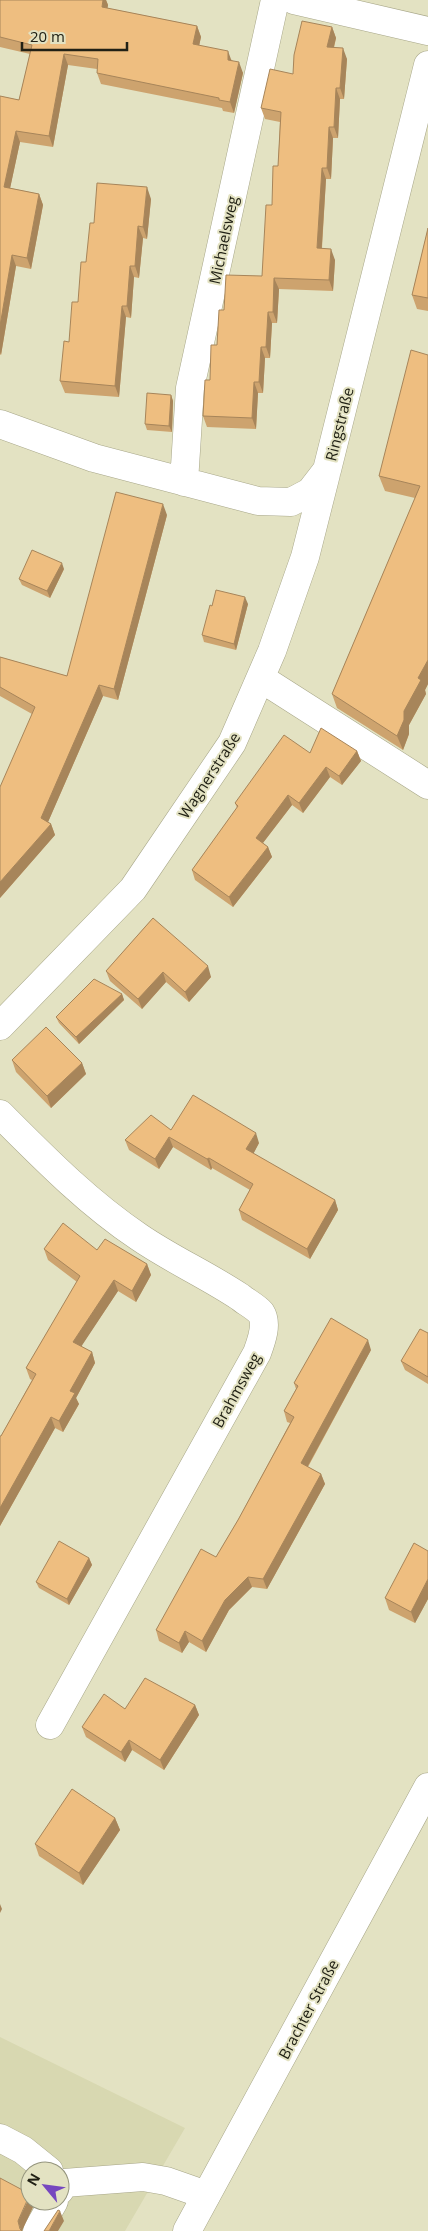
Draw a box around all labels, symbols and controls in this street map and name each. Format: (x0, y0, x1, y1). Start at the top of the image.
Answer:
scale bar (22, 20, 128, 52)
text: 20 m (30, 26, 65, 46)
street label: Michaelsweg (204, 194, 242, 286)
street label: Ringstraße (320, 385, 358, 463)
street label: Wagnerstraße (174, 728, 244, 822)
street label: Brahmsweg (207, 1349, 265, 1431)
street label: Brachter Straße (273, 1956, 343, 2062)
north arrow (20, 2161, 70, 2211)
text: N (22, 2170, 44, 2189)

